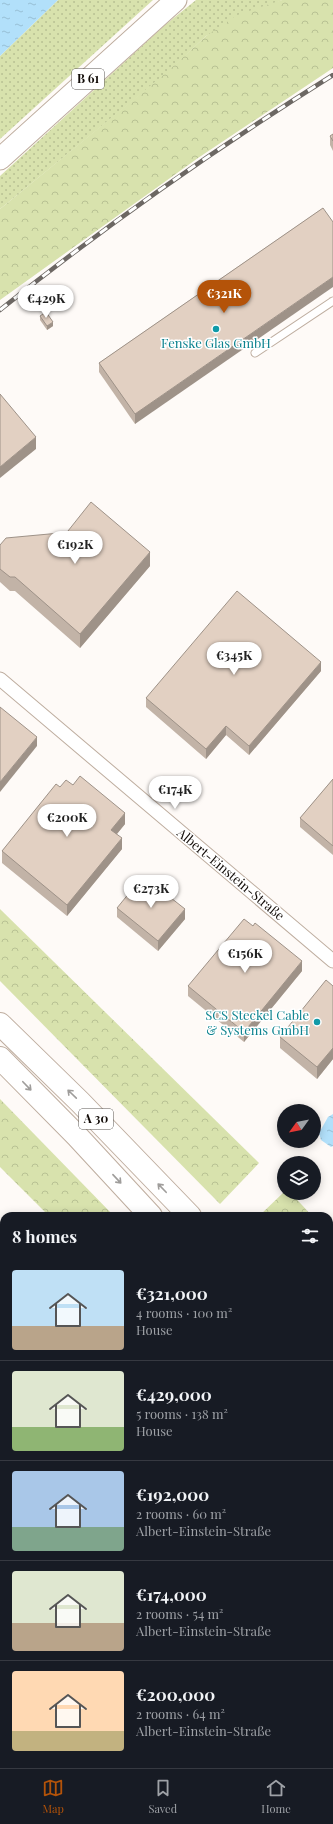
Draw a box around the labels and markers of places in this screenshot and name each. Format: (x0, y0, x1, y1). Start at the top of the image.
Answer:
pin: €321K (196, 280, 252, 314)
pin: €429K (18, 285, 74, 319)
marker: Fenske Glas GmbH (211, 324, 221, 334)
place label: Fenske Glas GmbH (161, 334, 271, 351)
pin: €192K (47, 531, 103, 565)
pin: €345K (206, 642, 262, 676)
pin: €174K (147, 776, 203, 810)
pin: €200K (39, 804, 95, 838)
pin: €273K (123, 875, 179, 909)
pin: €156K (217, 940, 273, 974)
place label: SCS Steckel Cable & Systems GmbH (205, 1006, 309, 1038)
marker: SCS Steckel Cable & Systems GmbH (312, 1017, 322, 1027)

